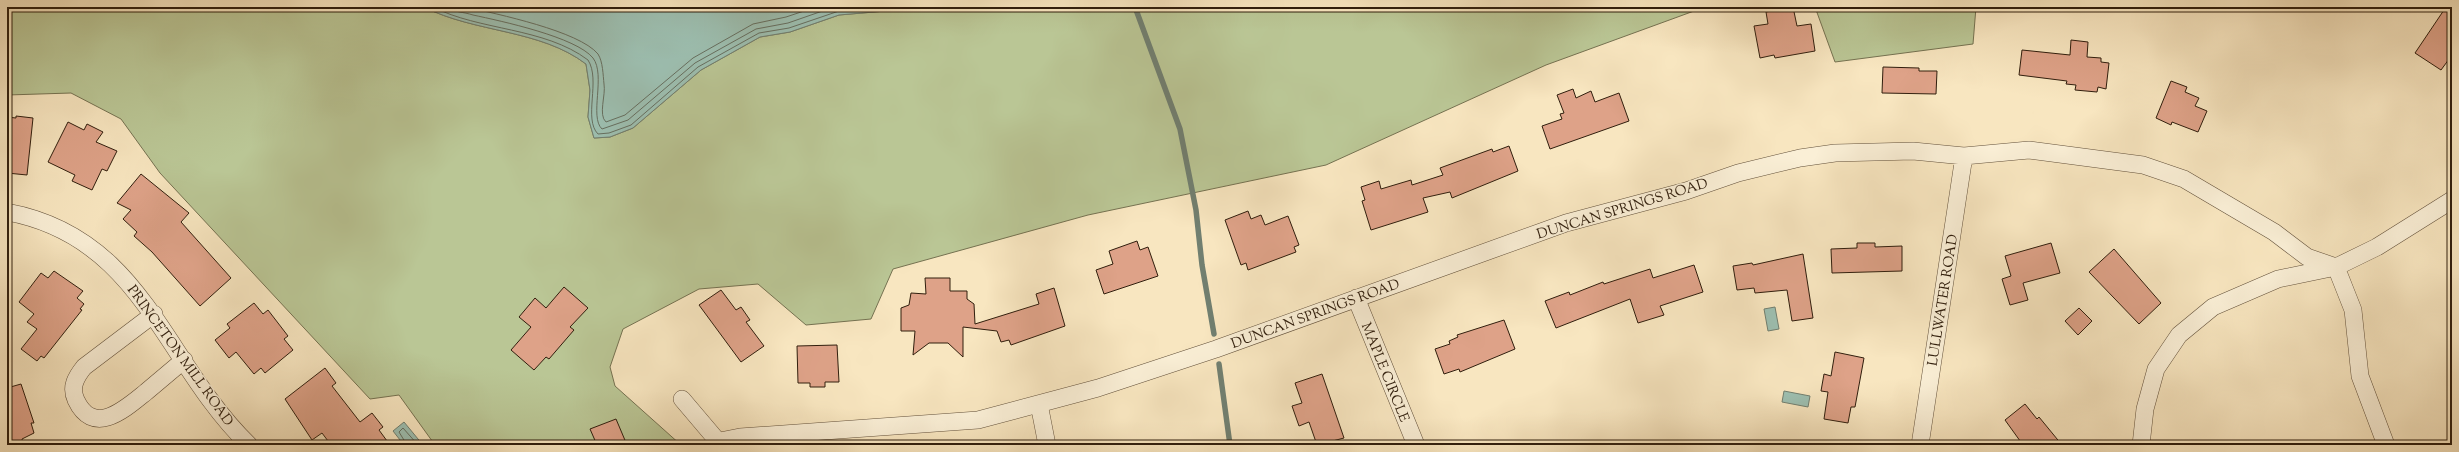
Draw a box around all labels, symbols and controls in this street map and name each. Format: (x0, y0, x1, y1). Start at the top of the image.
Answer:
street label: DUNCAN SPRINGS ROAD (1535, 174, 1711, 246)
street label: LULLWATER ROAD (1924, 233, 1964, 368)
street label: DUNCAN SPRINGS ROAD (1229, 275, 1403, 355)
street label: PRINCETON MILL ROAD (121, 282, 237, 431)
street label: MAPLE CIRCLE (1355, 320, 1413, 426)

